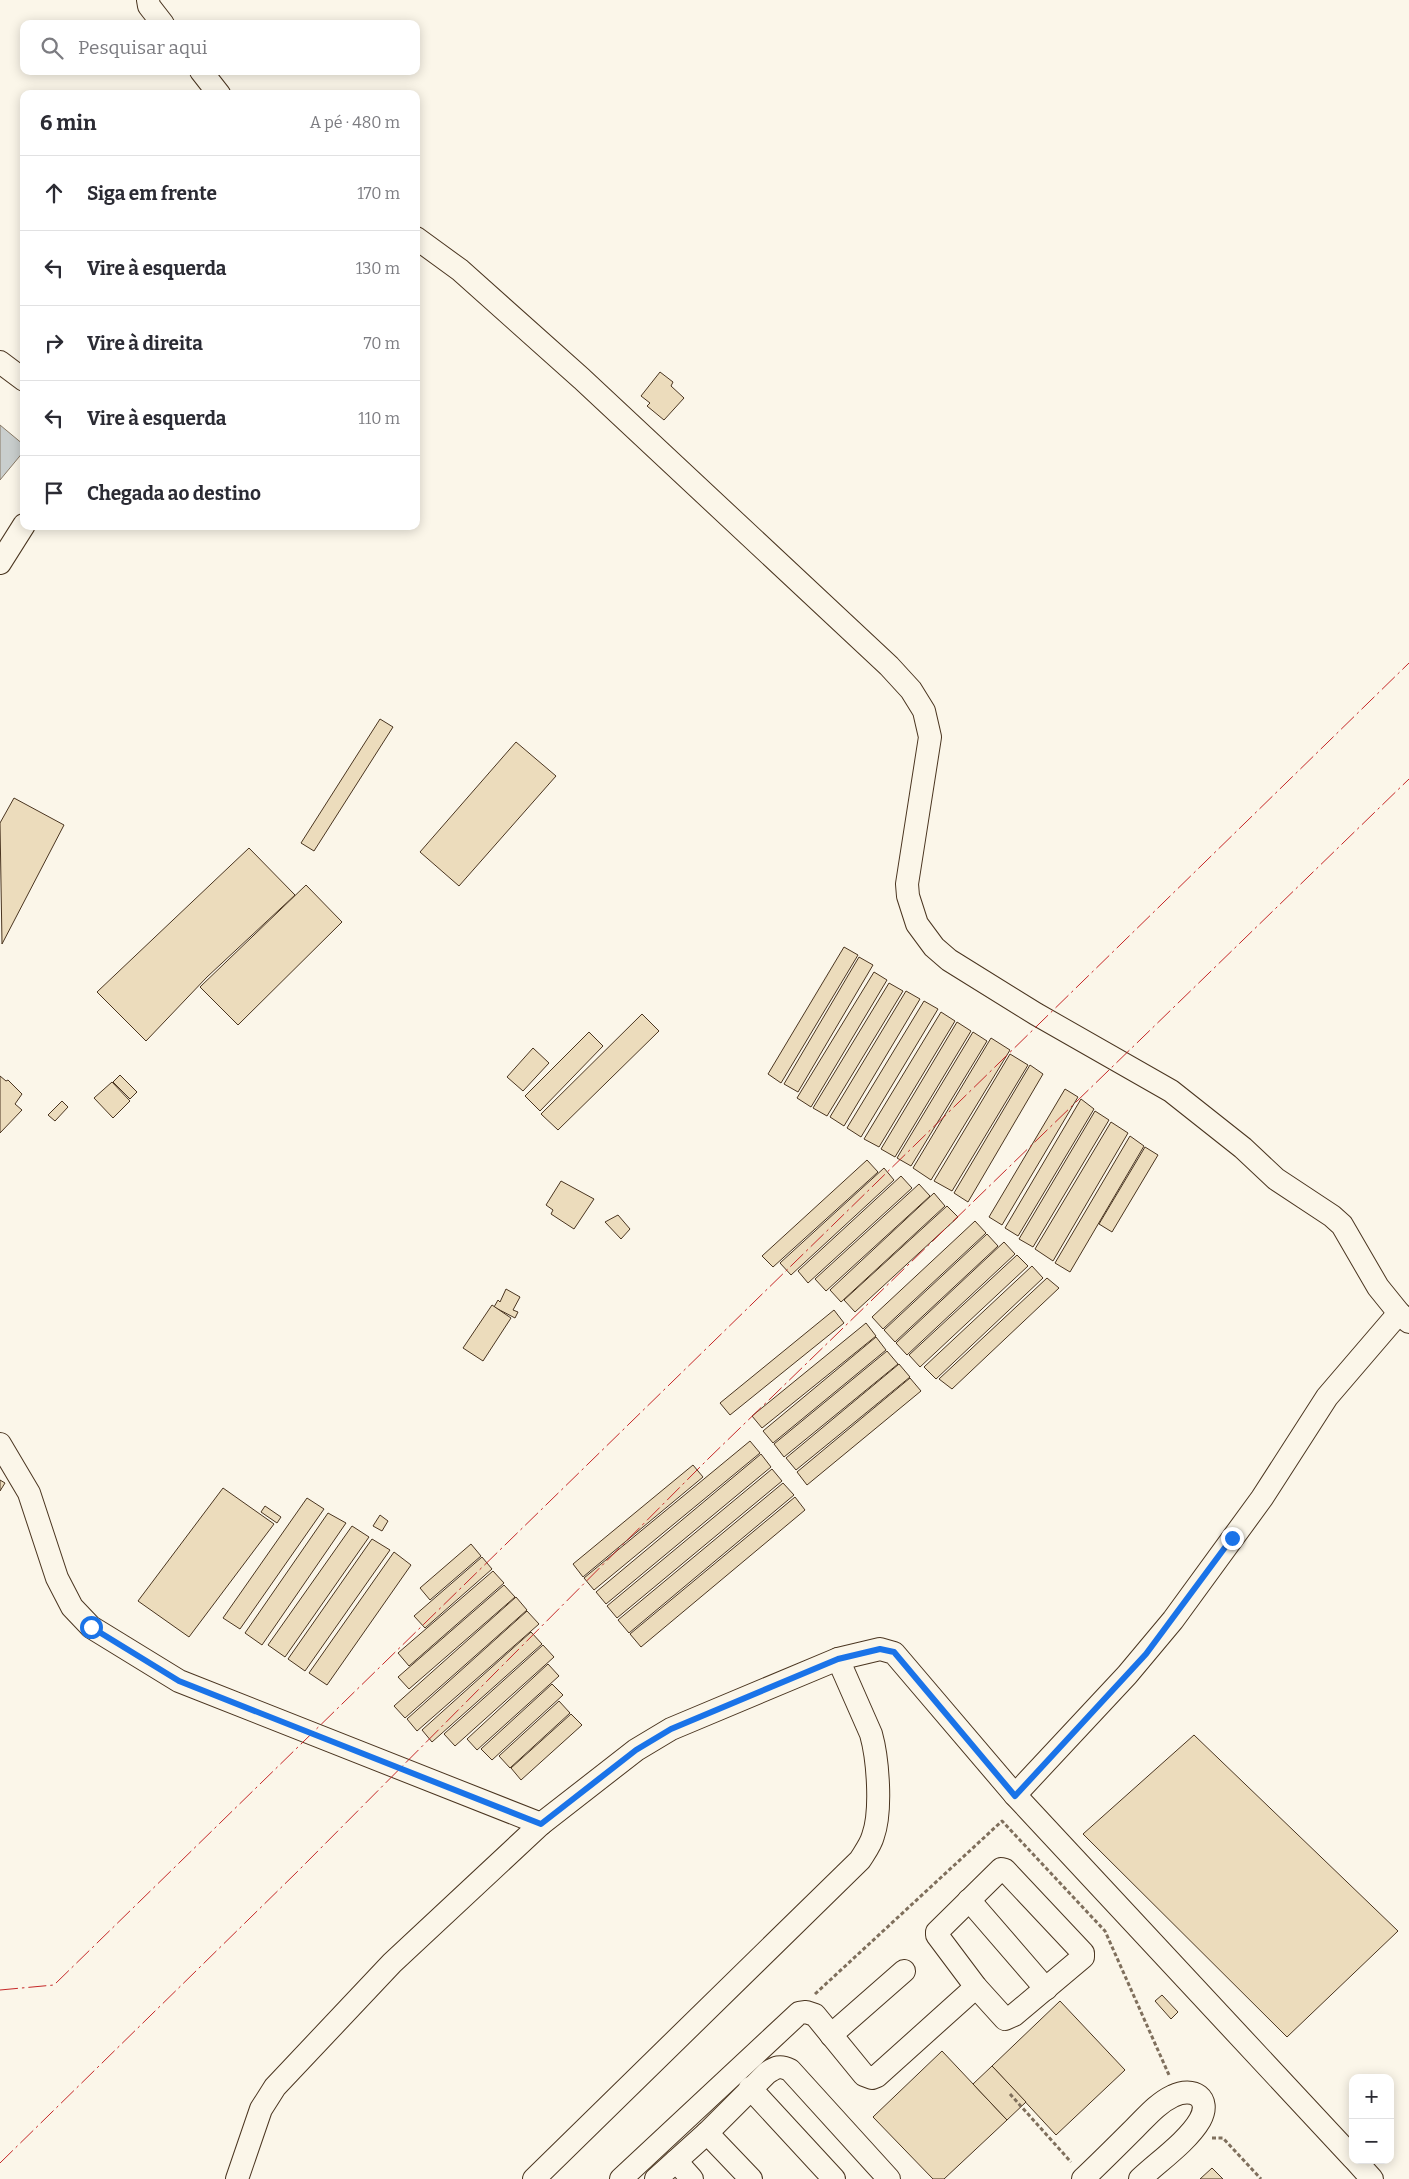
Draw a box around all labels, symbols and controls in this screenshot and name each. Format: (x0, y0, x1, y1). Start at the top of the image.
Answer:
search box (20, 20, 420, 75)
icon: search (38, 34, 66, 62)
text: Pesquisar aqui (78, 36, 207, 59)
text: 6 min (40, 110, 96, 136)
text: A pé · 480 m (310, 113, 400, 132)
icon: ahead (40, 179, 68, 207)
text: Siga em frente (87, 182, 217, 205)
text: 170 m (357, 184, 400, 203)
icon: left (40, 254, 68, 282)
text: Vire à esquerda (87, 257, 226, 280)
text: 130 m (356, 259, 400, 278)
icon: right (40, 329, 68, 357)
text: Vire à direita (87, 332, 203, 355)
text: 70 m (364, 334, 400, 353)
icon: left (40, 404, 68, 432)
text: Vire à esquerda (87, 407, 226, 430)
text: 110 m (358, 409, 400, 428)
icon: arrive (40, 479, 68, 507)
text: Chegada ao destino (87, 482, 261, 505)
route end (1221, 1527, 1244, 1550)
route start (80, 1616, 103, 1639)
map controls (1349, 2074, 1394, 2164)
button: + (1349, 2074, 1394, 2119)
button: − (1349, 2119, 1394, 2164)

